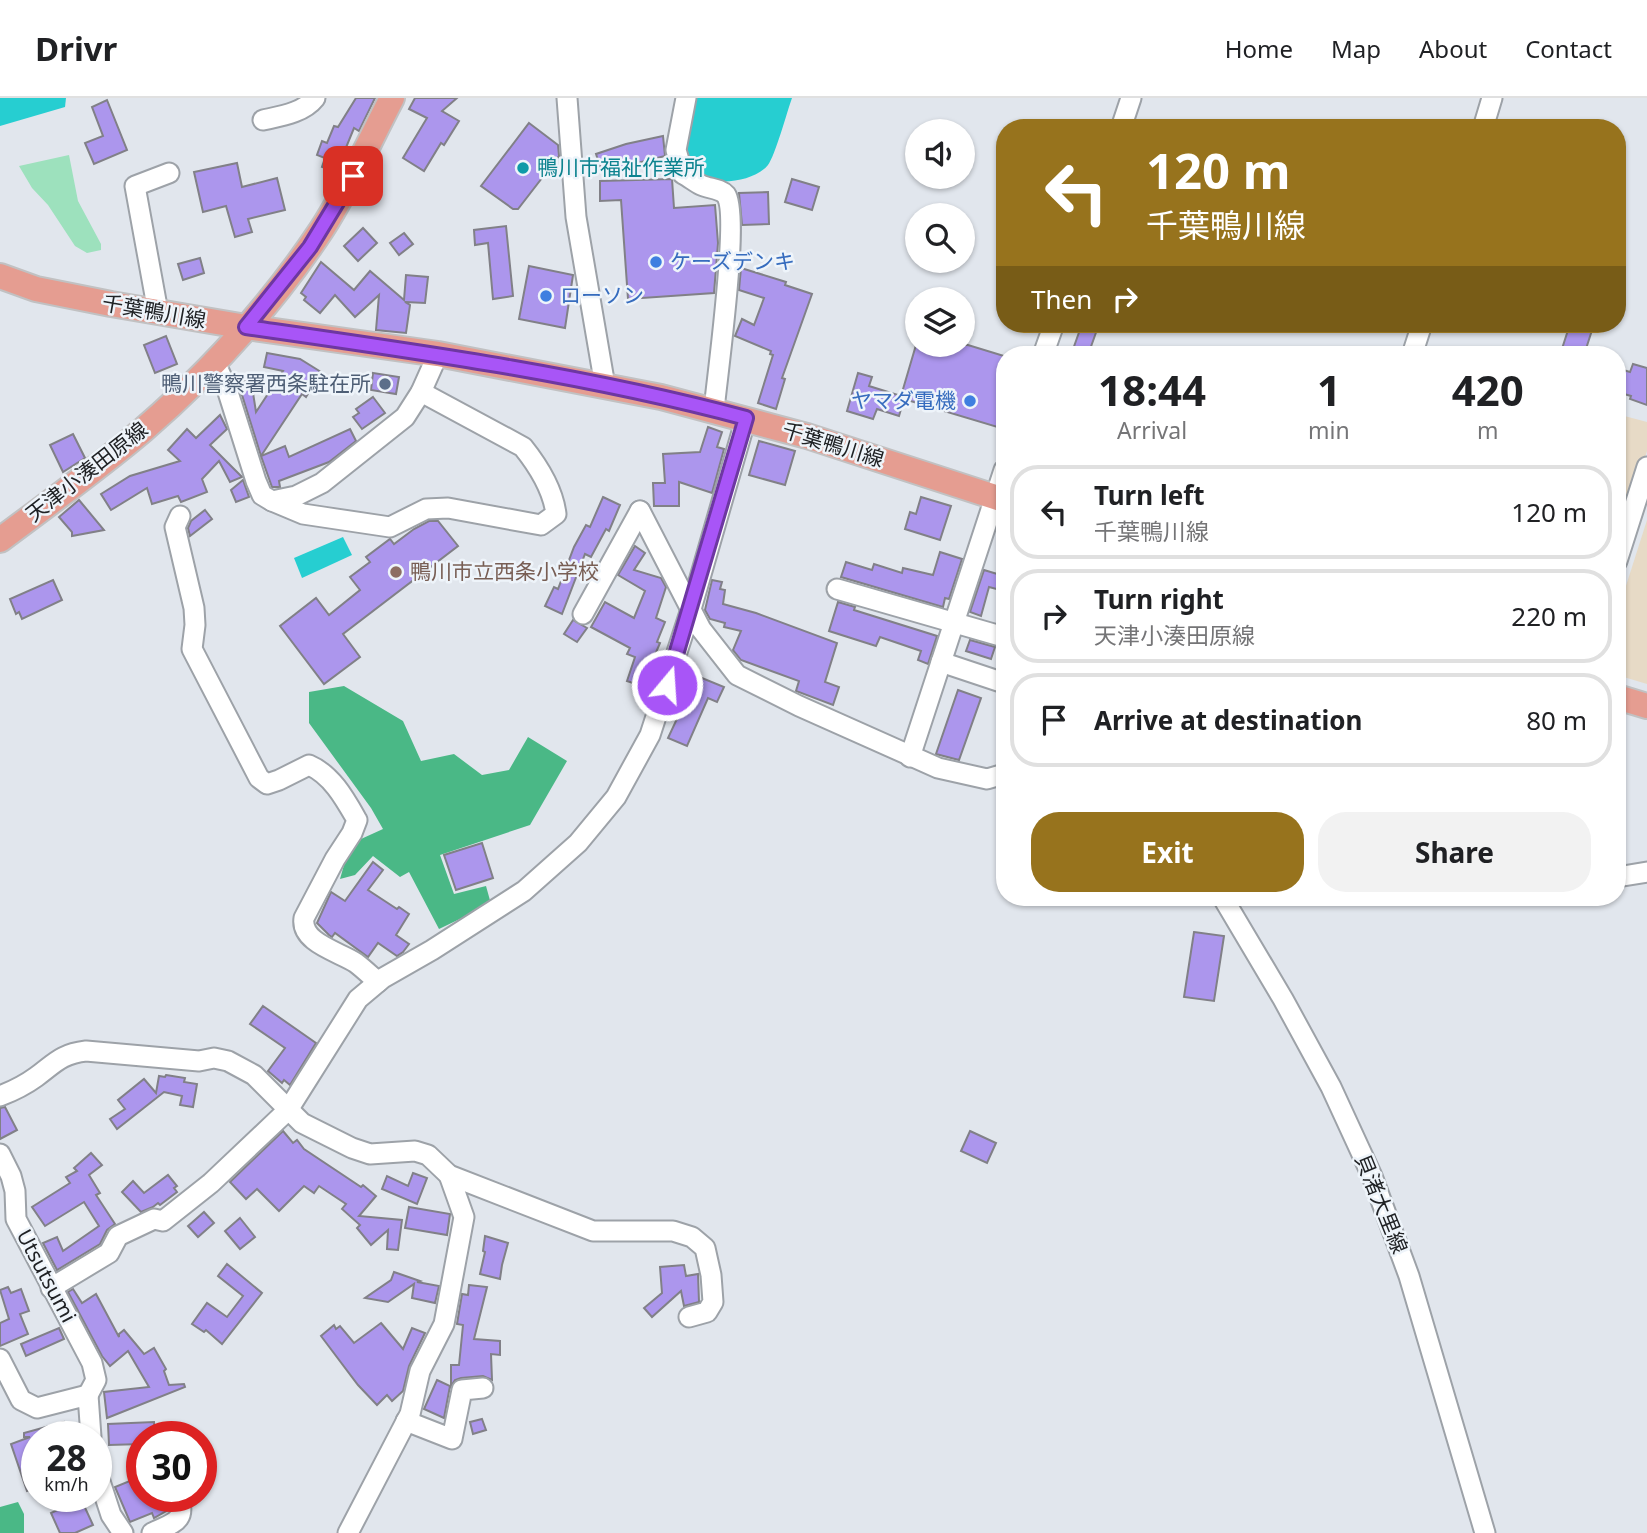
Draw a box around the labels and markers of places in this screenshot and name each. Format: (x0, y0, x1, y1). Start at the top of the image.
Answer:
pin (323, 146, 383, 206)
place label: 鴨川市福祉作業所 (537, 153, 705, 181)
marker: 鴨川市福祉作業所 (515, 160, 531, 176)
place label: ケーズデンキ (670, 247, 795, 275)
marker: ケーズデンキ (648, 254, 664, 270)
place label: ローソン (560, 281, 644, 309)
marker: ローソン (538, 288, 554, 304)
place label: 鴨川警察署西条駐在所 (161, 369, 371, 397)
marker: 鴨川警察署西条駐在所 (377, 376, 393, 392)
place label: ヤマダ電機 (851, 386, 956, 414)
marker: ヤマダ電機 (962, 393, 978, 409)
place label: 鴨川市立西条小学校 (410, 557, 599, 585)
marker: 鴨川市立西条小学校 (388, 564, 404, 580)

